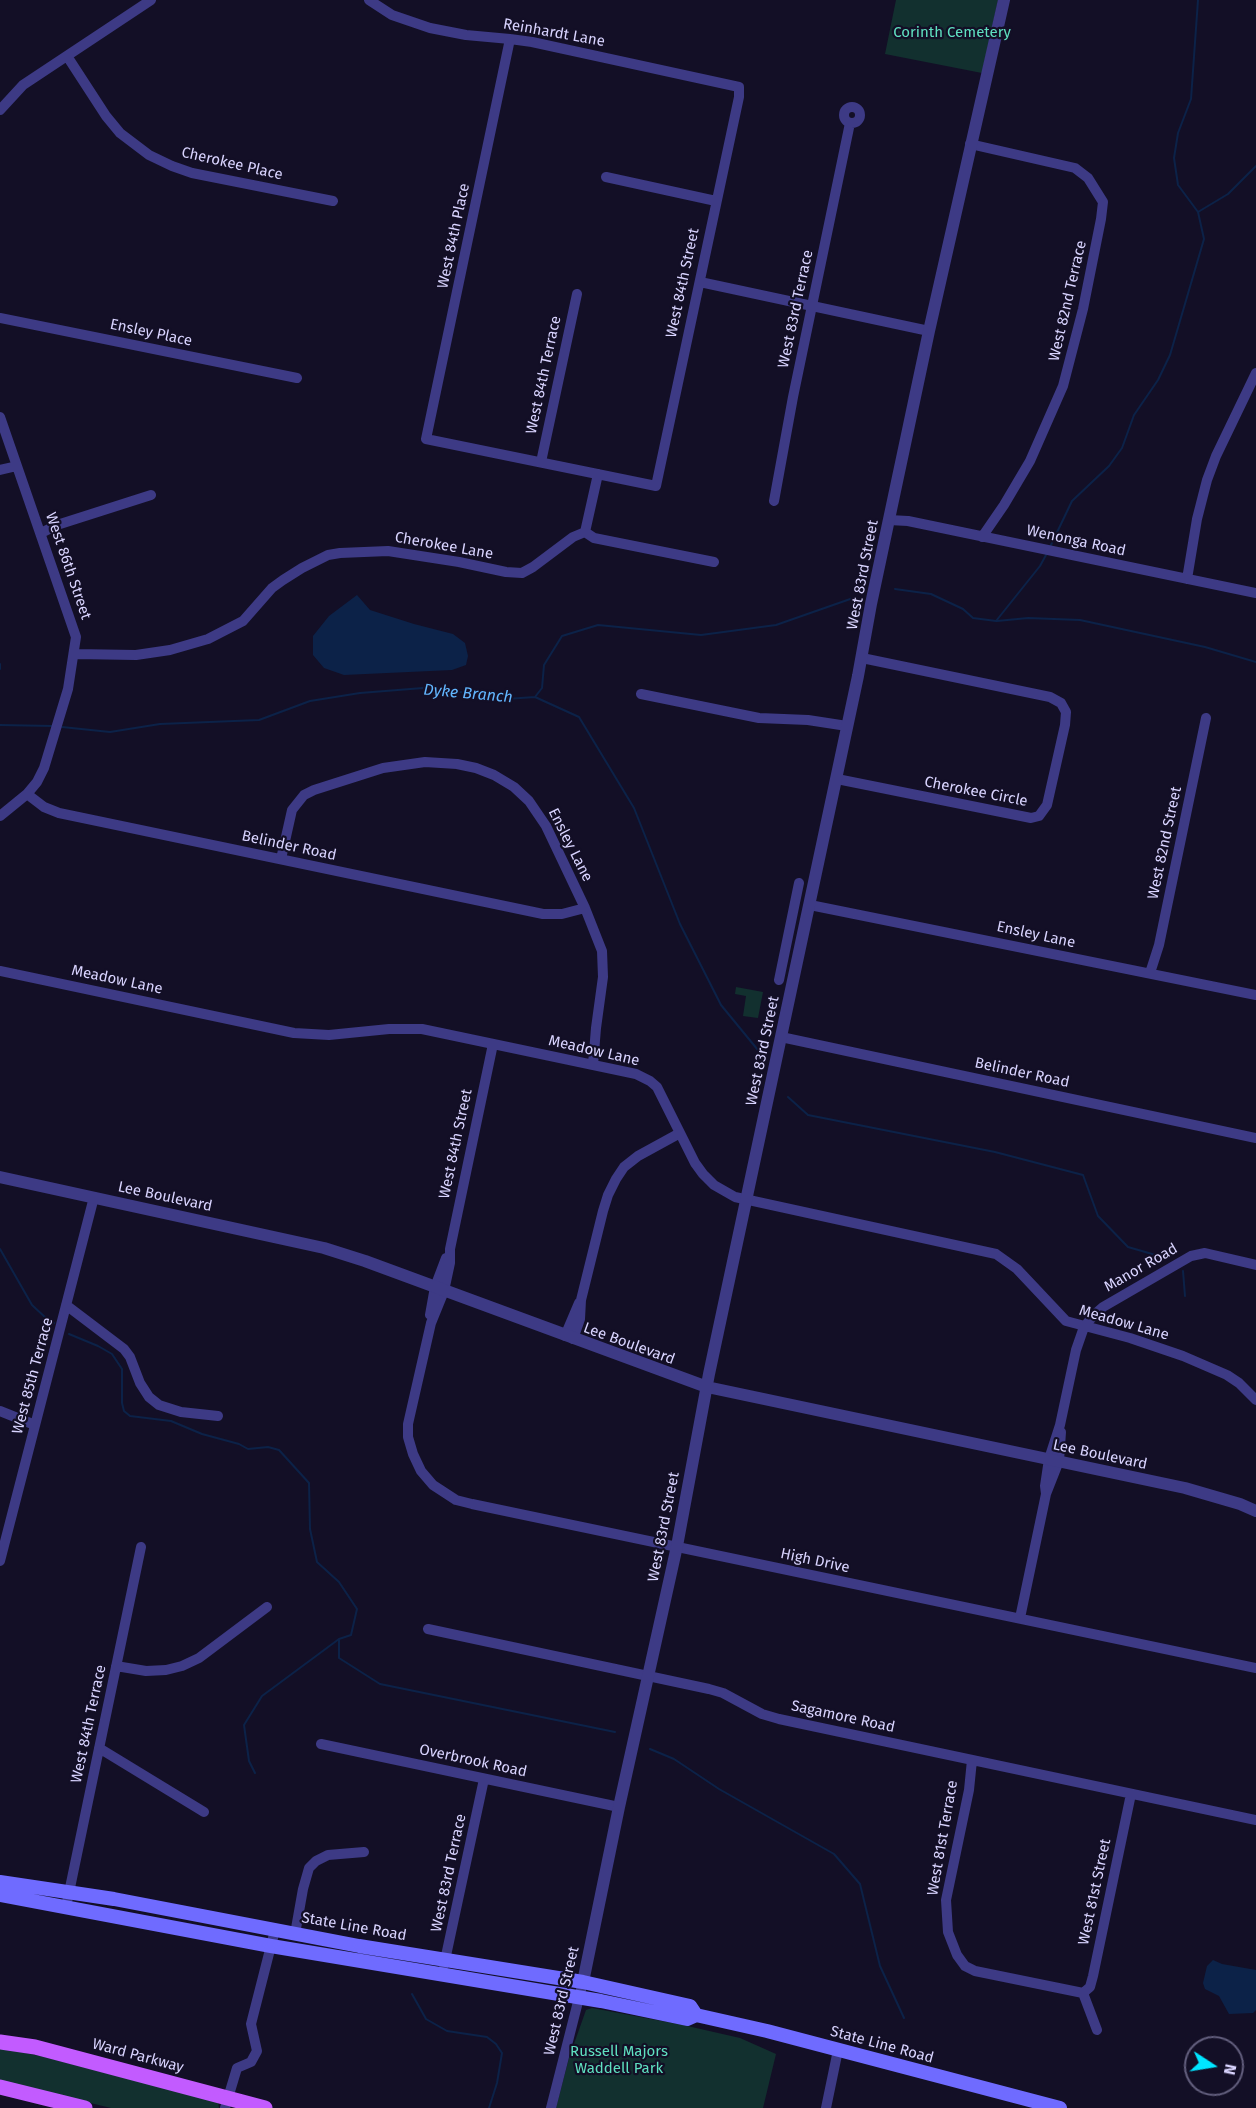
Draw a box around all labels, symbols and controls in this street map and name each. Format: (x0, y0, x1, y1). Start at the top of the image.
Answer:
street label: Reinhardt Lane (502, 15, 606, 51)
park label: Corinth Cemetery (893, 24, 1011, 42)
street label: Cherokee Place (180, 144, 284, 184)
street label: West 84th Place (434, 182, 474, 290)
street label: West 84th Street (663, 226, 703, 340)
street label: West 82nd Terrace (1045, 239, 1091, 363)
street label: West 83rd Terrace (775, 248, 817, 370)
street label: West 84th Terrace (523, 314, 565, 436)
street label: Ensley Place (108, 316, 194, 350)
street label: West 86th Street (41, 510, 95, 622)
street label: West 83rd Street (844, 519, 882, 631)
street label: Wenonga Road (1025, 522, 1127, 560)
street label: Cherokee Lane (393, 528, 495, 564)
water label: Dyke Branch (423, 681, 513, 707)
street label: Cherokee Circle (923, 773, 1029, 811)
street label: West 82nd Street (1144, 785, 1186, 901)
street label: Ensley Lane (544, 805, 596, 885)
street label: Belinder Road (240, 827, 338, 865)
street label: Ensley Lane (995, 918, 1077, 952)
street label: Meadow Lane (70, 962, 164, 998)
street label: West 83rd Street (743, 995, 783, 1107)
street label: Meadow Lane (547, 1032, 641, 1070)
street label: Belinder Road (973, 1054, 1071, 1092)
street label: West 84th Street (436, 1087, 476, 1201)
street label: Lee Boulevard (116, 1178, 214, 1216)
street label: Manor Road (1101, 1240, 1181, 1296)
street label: Meadow Lane (1077, 1302, 1171, 1344)
street label: West 85th Terrace (9, 1316, 57, 1436)
street label: Lee Boulevard (581, 1319, 677, 1369)
street label: Lee Boulevard (1051, 1436, 1149, 1474)
street label: West 83rd Street (645, 1471, 683, 1583)
street label: High Drive (779, 1545, 851, 1577)
street label: West 84th Terrace (68, 1663, 110, 1785)
street label: Sagamore Road (790, 1697, 896, 1737)
street label: Overbrook Road (417, 1741, 529, 1781)
street label: West 81st Terrace (924, 1779, 962, 1897)
street label: West 83rd Terrace (428, 1812, 470, 1934)
street label: West 81st Street (1075, 1837, 1115, 1947)
street label: State Line Road (300, 1909, 408, 1945)
street label: West 83rd Street (541, 1945, 583, 2057)
street label: State Line Road (828, 2023, 936, 2067)
street label: Ward Parkway (90, 2035, 186, 2077)
north arrow (1184, 2036, 1244, 2096)
park label: Russell Majors Waddell Park (570, 2043, 668, 2078)
text: N (1220, 2062, 1241, 2077)

